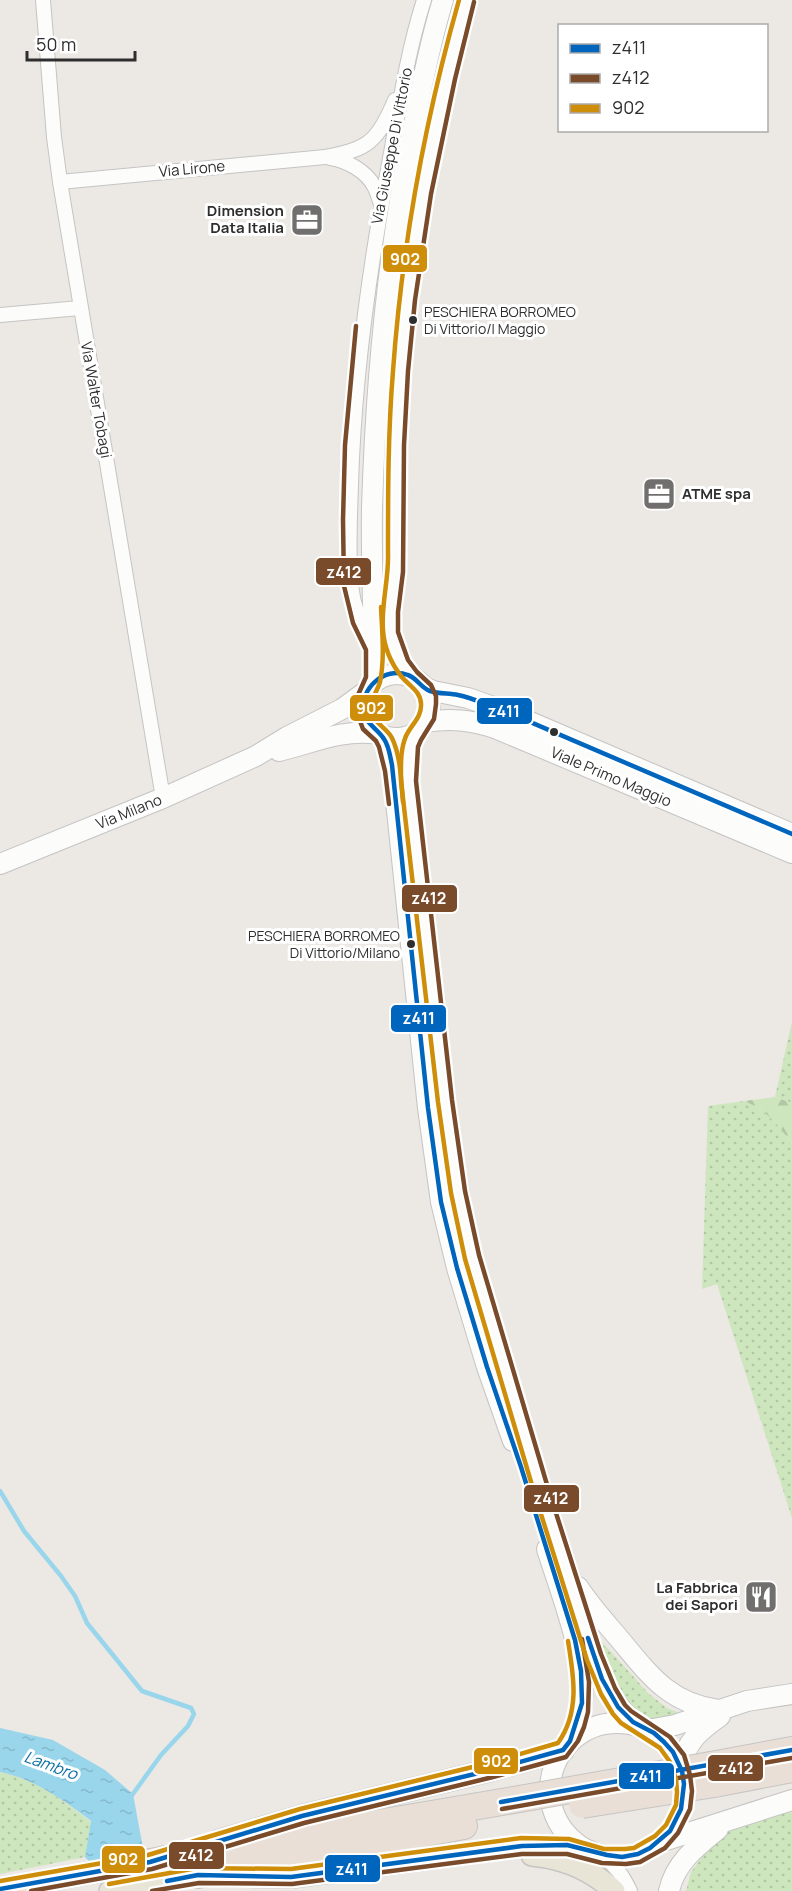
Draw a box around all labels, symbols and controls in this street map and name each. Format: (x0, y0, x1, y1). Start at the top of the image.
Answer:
scale bar (27, 24, 135, 62)
legend (558, 24, 768, 132)
text: 50 m (36, 32, 76, 56)
text: z411 (612, 35, 646, 59)
text: z412 (612, 65, 649, 89)
street label: Via Giuseppe Di Vittorio (366, 66, 417, 226)
text: 902 (612, 95, 644, 119)
street label: Via Lirone (158, 155, 226, 182)
place label: Dimension Data Italia (207, 200, 284, 238)
office icon: Dimension Data Italia (289, 202, 325, 238)
line badge: 902 (382, 244, 428, 273)
text: 902 (390, 248, 420, 270)
place label: PESCHIERA BORROMEO Di Vittorio/I Maggio (424, 302, 576, 338)
marker: PESCHIERA BORROMEO Di Vittorio/I Maggio (407, 314, 419, 326)
street label: Via Walter Tobagi (76, 340, 117, 460)
office icon: ATME spa (641, 476, 677, 512)
place label: ATME spa (682, 483, 751, 504)
line badge: z412 (315, 557, 372, 586)
text: z412 (327, 561, 361, 583)
line badge: 902 (349, 694, 394, 722)
text: 902 (356, 697, 386, 719)
line badge: z411 (476, 697, 533, 725)
text: z411 (488, 700, 520, 722)
unlabelled marker (548, 726, 560, 738)
street label: Viale Primo Maggio (548, 742, 675, 812)
street label: Via Milano (93, 789, 165, 834)
line badge: z412 (401, 884, 458, 913)
text: z412 (412, 887, 446, 909)
place label: PESCHIERA BORROMEO Di Vittorio/Milano (248, 926, 400, 962)
marker: PESCHIERA BORROMEO Di Vittorio/Milano (405, 938, 417, 950)
line badge: z411 (390, 1004, 447, 1033)
text: z411 (403, 1007, 435, 1029)
line badge: z412 (523, 1484, 580, 1513)
text: z412 (534, 1487, 568, 1509)
place label: La Fabbrica dei Sapori (656, 1577, 738, 1615)
restaurant icon: La Fabbrica dei Sapori (743, 1579, 779, 1615)
water label: Lambro (21, 1745, 82, 1785)
line badge: 902 (473, 1747, 519, 1775)
text: 902 (481, 1750, 511, 1772)
line badge: z412 (707, 1754, 764, 1782)
text: z412 (719, 1757, 753, 1779)
line badge: z411 (618, 1762, 675, 1790)
text: z411 (630, 1765, 662, 1787)
line badge: z412 (168, 1841, 225, 1870)
text: z412 (179, 1844, 213, 1866)
line badge: 902 (101, 1845, 146, 1874)
text: 902 (108, 1848, 138, 1870)
line badge: z411 (324, 1854, 381, 1883)
text: z411 (336, 1858, 368, 1880)

